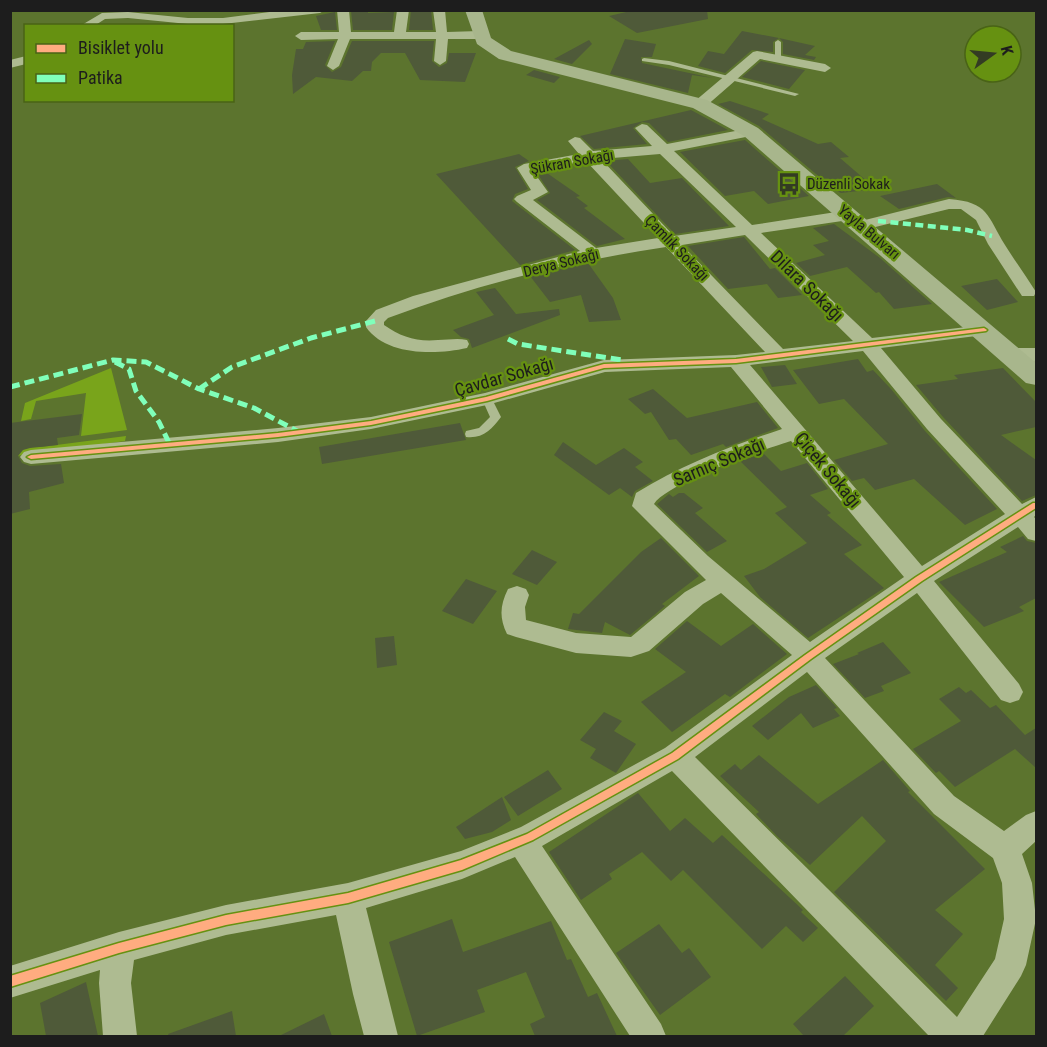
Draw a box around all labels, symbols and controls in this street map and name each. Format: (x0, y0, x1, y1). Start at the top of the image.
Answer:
legend (24, 24, 234, 102)
north arrow (963, 24, 1023, 84)
text: Bisiklet yolu (78, 37, 164, 58)
text: K (997, 44, 1017, 57)
text: Patika (78, 67, 123, 88)
street label: Şükran Sokağı (529, 146, 615, 178)
bus stop icon: Düzenli Sokak (776, 171, 802, 197)
place label: Düzenli Sokak (807, 175, 890, 193)
street label: Yayla Bulvarı (834, 201, 904, 263)
street label: Çamlık Sokağı (641, 211, 713, 285)
street label: Derya Sokağı (521, 245, 601, 281)
street label: Dilara Sokağı (767, 246, 848, 326)
street label: Çavdar Sokağı (452, 352, 556, 401)
street label: Çiçek Sokağı (791, 428, 866, 511)
street label: Sarnıç Sokağı (670, 433, 768, 490)

